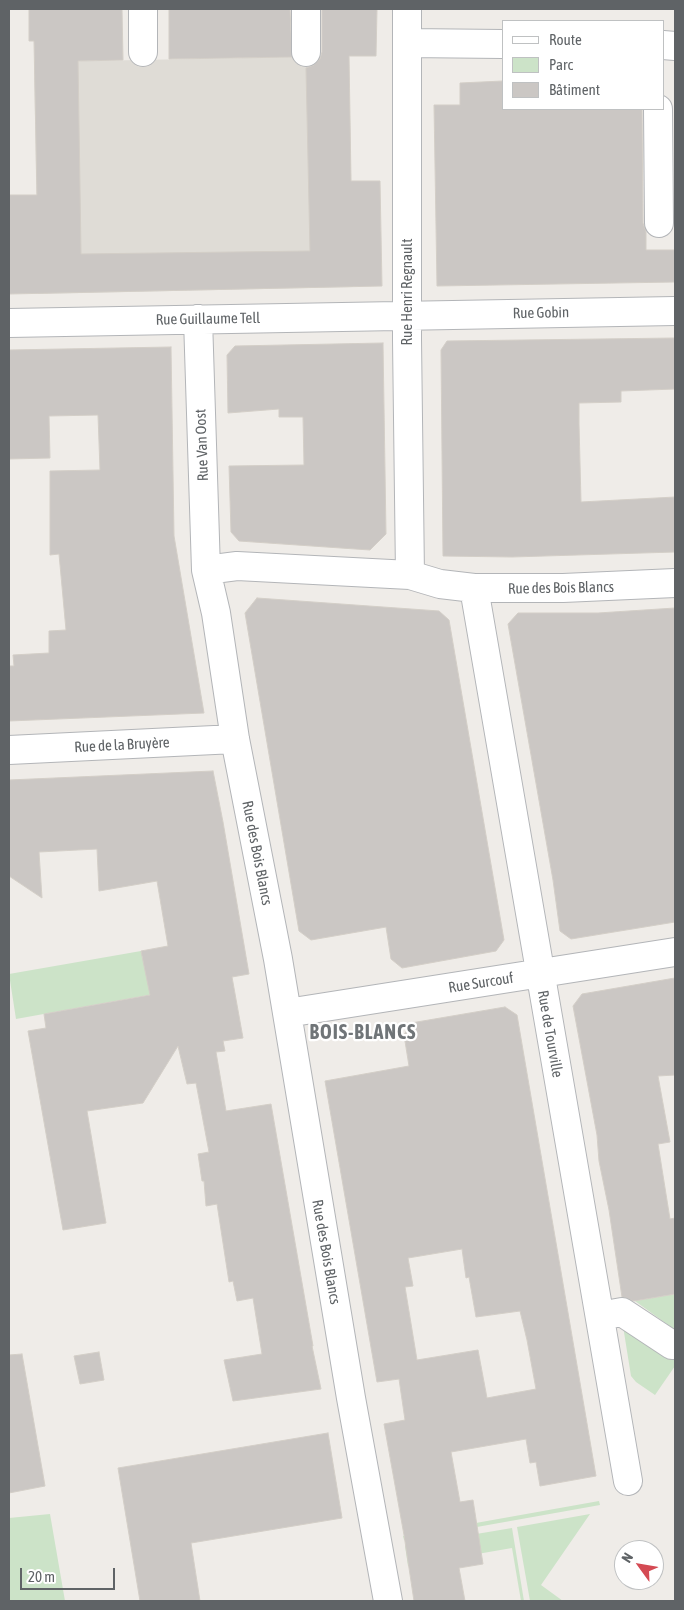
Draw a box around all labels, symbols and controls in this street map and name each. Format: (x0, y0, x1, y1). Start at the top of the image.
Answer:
legend (502, 20, 664, 110)
text: Route (549, 31, 582, 48)
text: Parc (549, 56, 573, 73)
text: Bâtiment (549, 81, 600, 98)
street label: Rue Henri Regnault (398, 239, 416, 345)
street label: Rue Gobin (513, 304, 569, 322)
street label: Rue Guillaume Tell (156, 309, 260, 329)
street label: Rue Van Oost (192, 409, 212, 481)
street label: Rue des Bois Blancs (508, 578, 614, 598)
street label: Rue de la Bruyère (74, 734, 170, 756)
street label: Rue des Bois Blancs (238, 799, 276, 907)
street label: Rue Surcouf (447, 969, 515, 997)
street label: Rue de Tourville (533, 989, 567, 1079)
district label: BOIS-BLANCS (308, 1021, 418, 1045)
street label: Rue des Bois Blancs (308, 1198, 344, 1306)
north arrow (614, 1540, 664, 1590)
text: N (618, 1550, 636, 1565)
scale bar (22, 1558, 118, 1590)
text: 20 m (28, 1568, 55, 1585)

